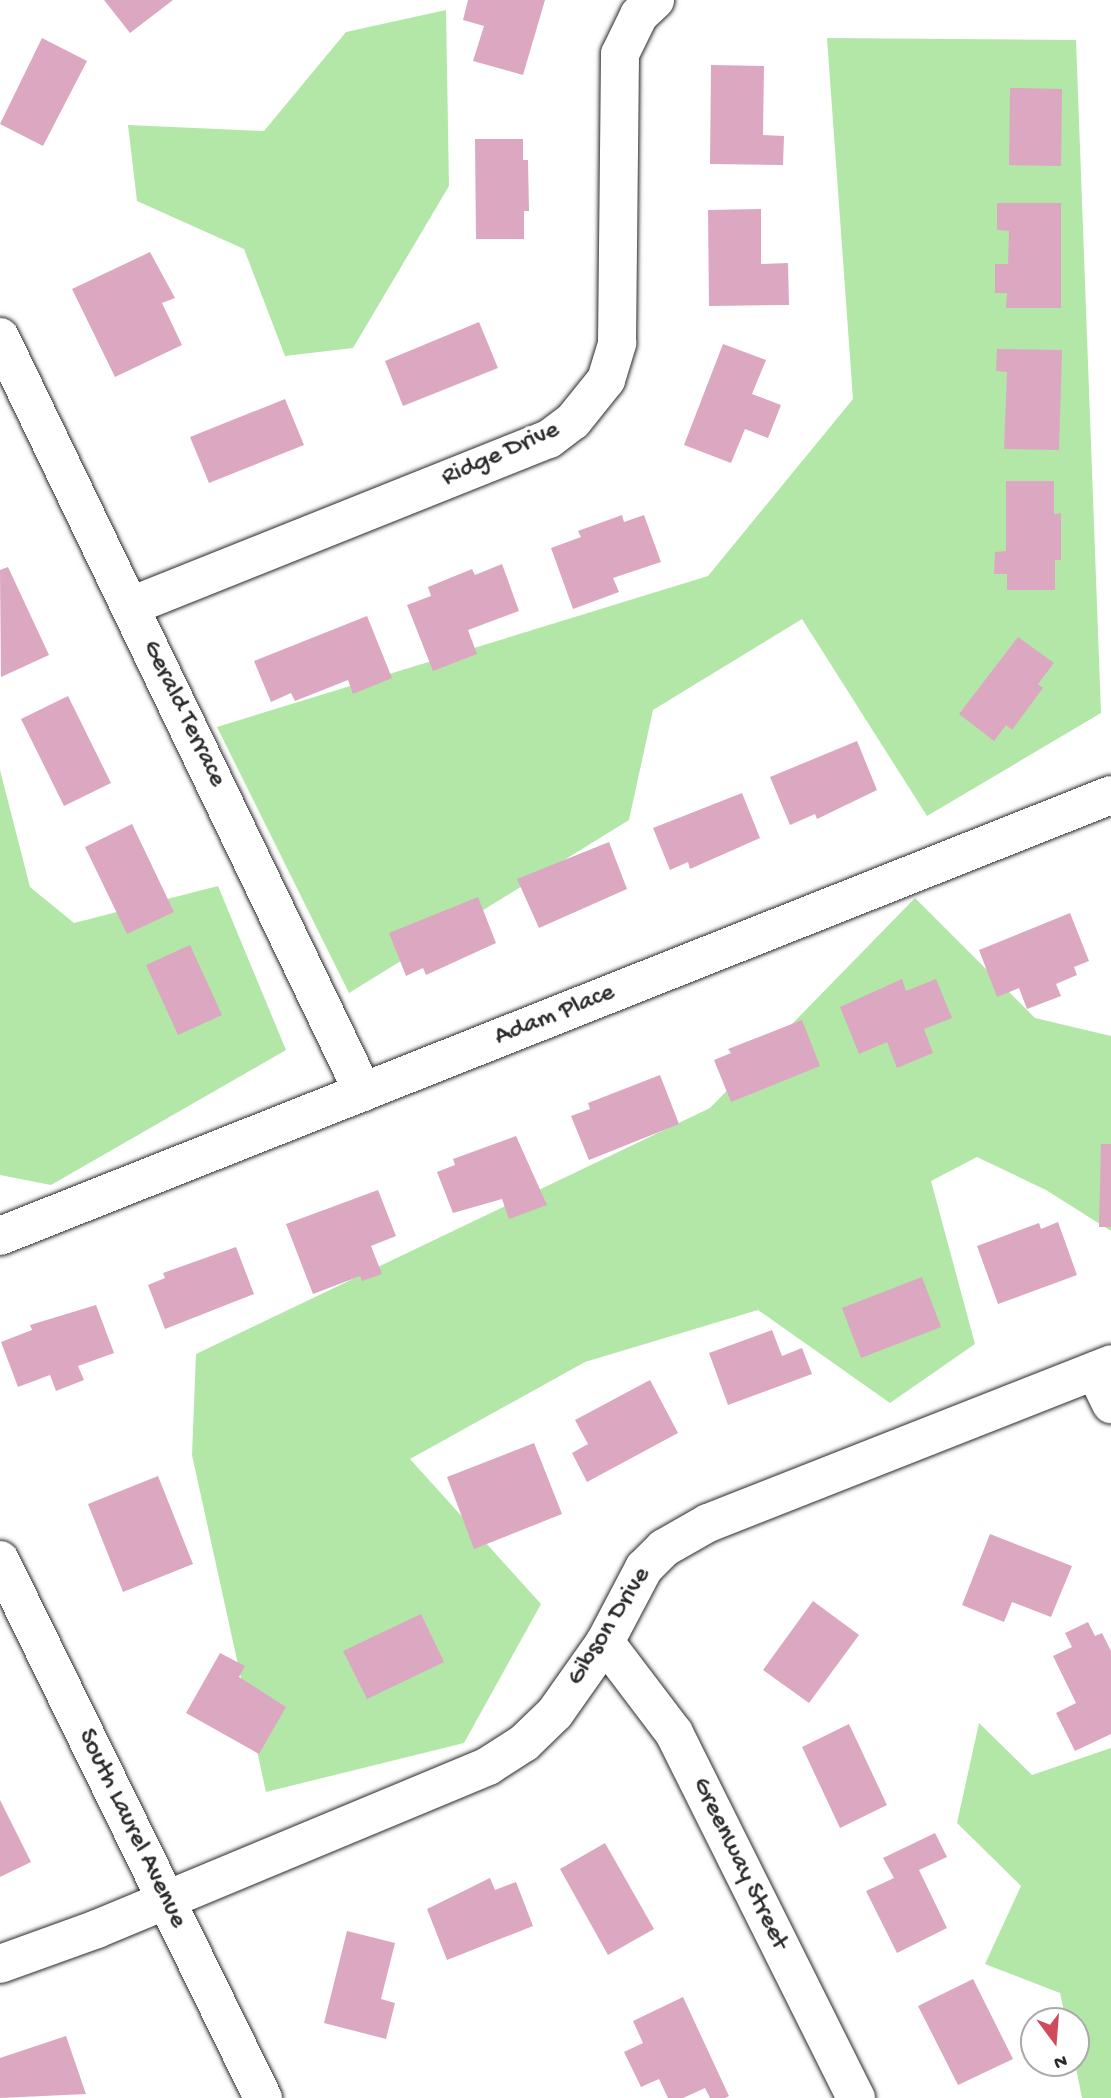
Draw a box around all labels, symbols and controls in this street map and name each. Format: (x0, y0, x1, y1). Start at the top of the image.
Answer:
street label: Ridge Drive (437, 415, 565, 495)
street label: Gerald Terrace (134, 636, 232, 792)
street label: Adam Place (491, 978, 619, 1054)
street label: Gibson Drive (561, 1562, 659, 1692)
street label: South Laurel Avenue (69, 1724, 193, 1934)
street label: Greenway Street (684, 1773, 794, 1955)
north arrow (1020, 2007, 1090, 2077)
text: N (1051, 2048, 1070, 2074)

